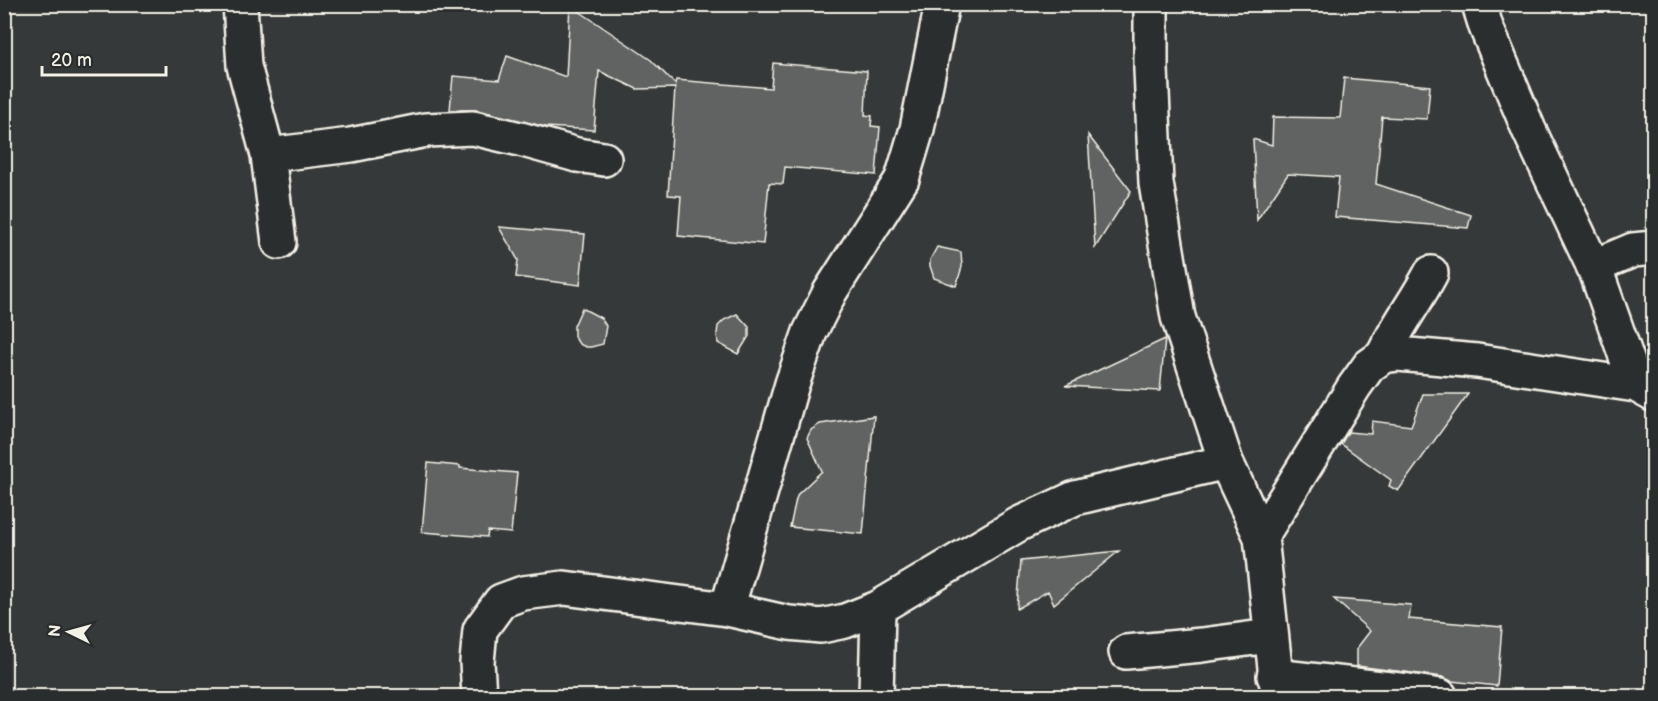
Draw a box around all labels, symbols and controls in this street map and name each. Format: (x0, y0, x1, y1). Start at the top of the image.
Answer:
scale bar (42, 39, 166, 77)
text: 20 m (51, 50, 92, 71)
north arrow (39, 602, 99, 662)
text: N (46, 624, 66, 638)

